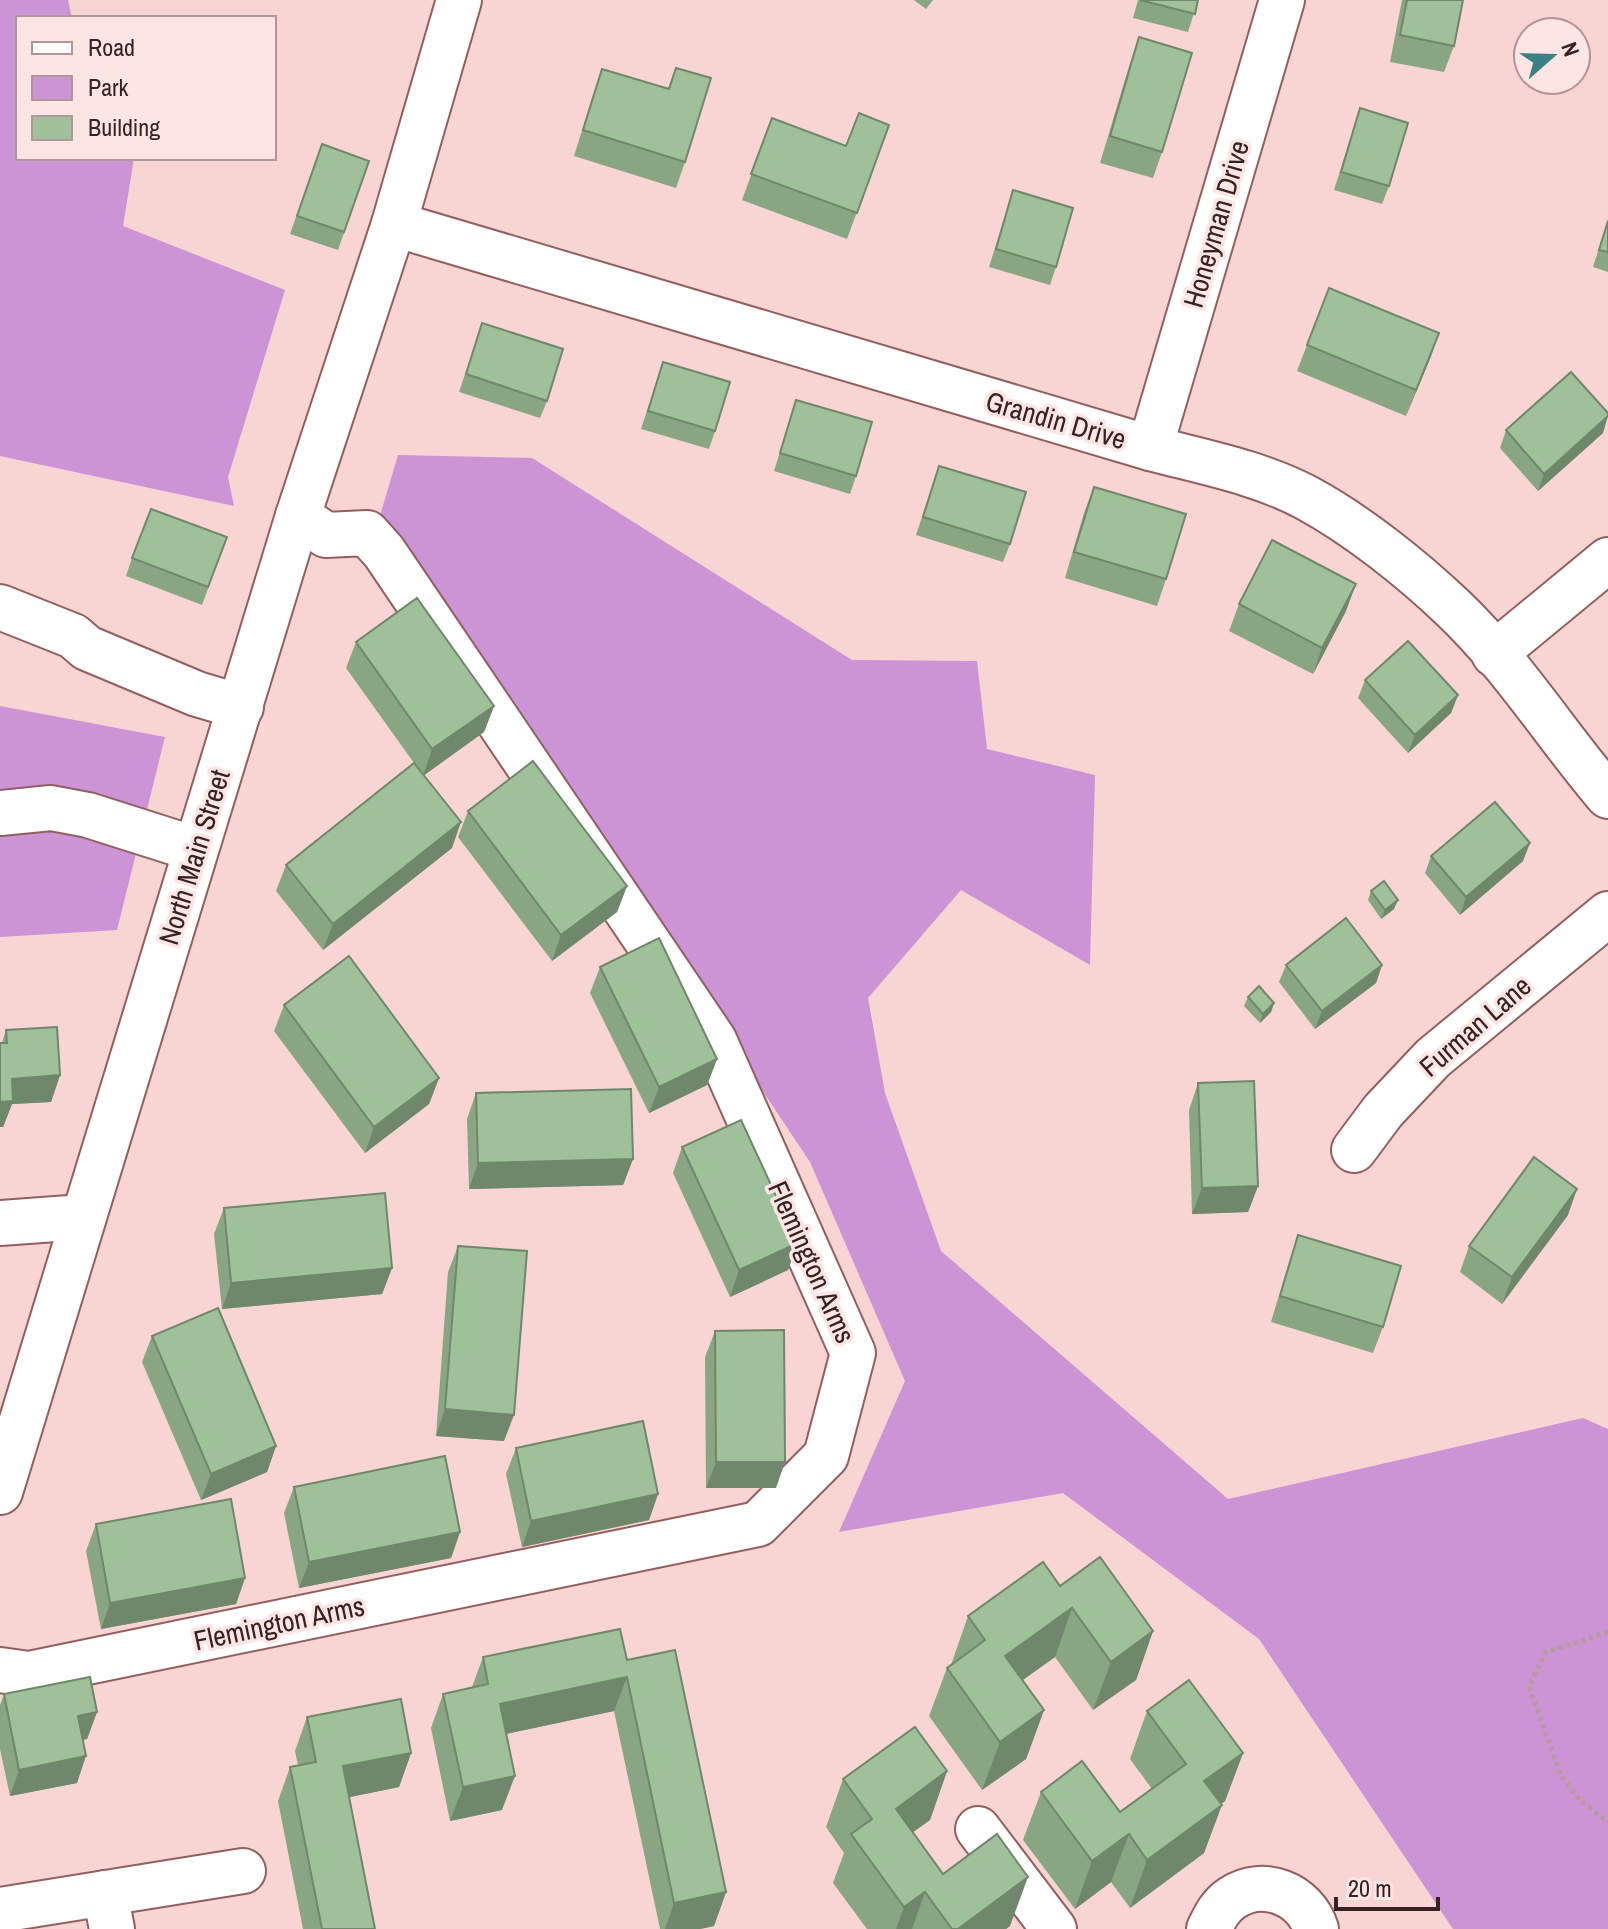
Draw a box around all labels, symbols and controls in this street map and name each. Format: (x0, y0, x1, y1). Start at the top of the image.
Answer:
legend (16, 16, 276, 160)
north arrow (1512, 16, 1592, 96)
text: Road (88, 31, 135, 63)
text: N (1554, 38, 1587, 60)
text: Park (88, 71, 129, 103)
text: Building (88, 111, 160, 143)
street label: Honeyman Drive (1174, 136, 1258, 312)
street label: Grandin Drive (981, 382, 1131, 458)
street label: North Main Street (149, 765, 239, 949)
street label: Furman Lane (1411, 967, 1539, 1085)
street label: Flemington Arms (759, 1175, 865, 1349)
street label: Flemington Arms (190, 1586, 368, 1660)
scale bar (1336, 1861, 1438, 1911)
text: 20 m (1348, 1872, 1392, 1904)

